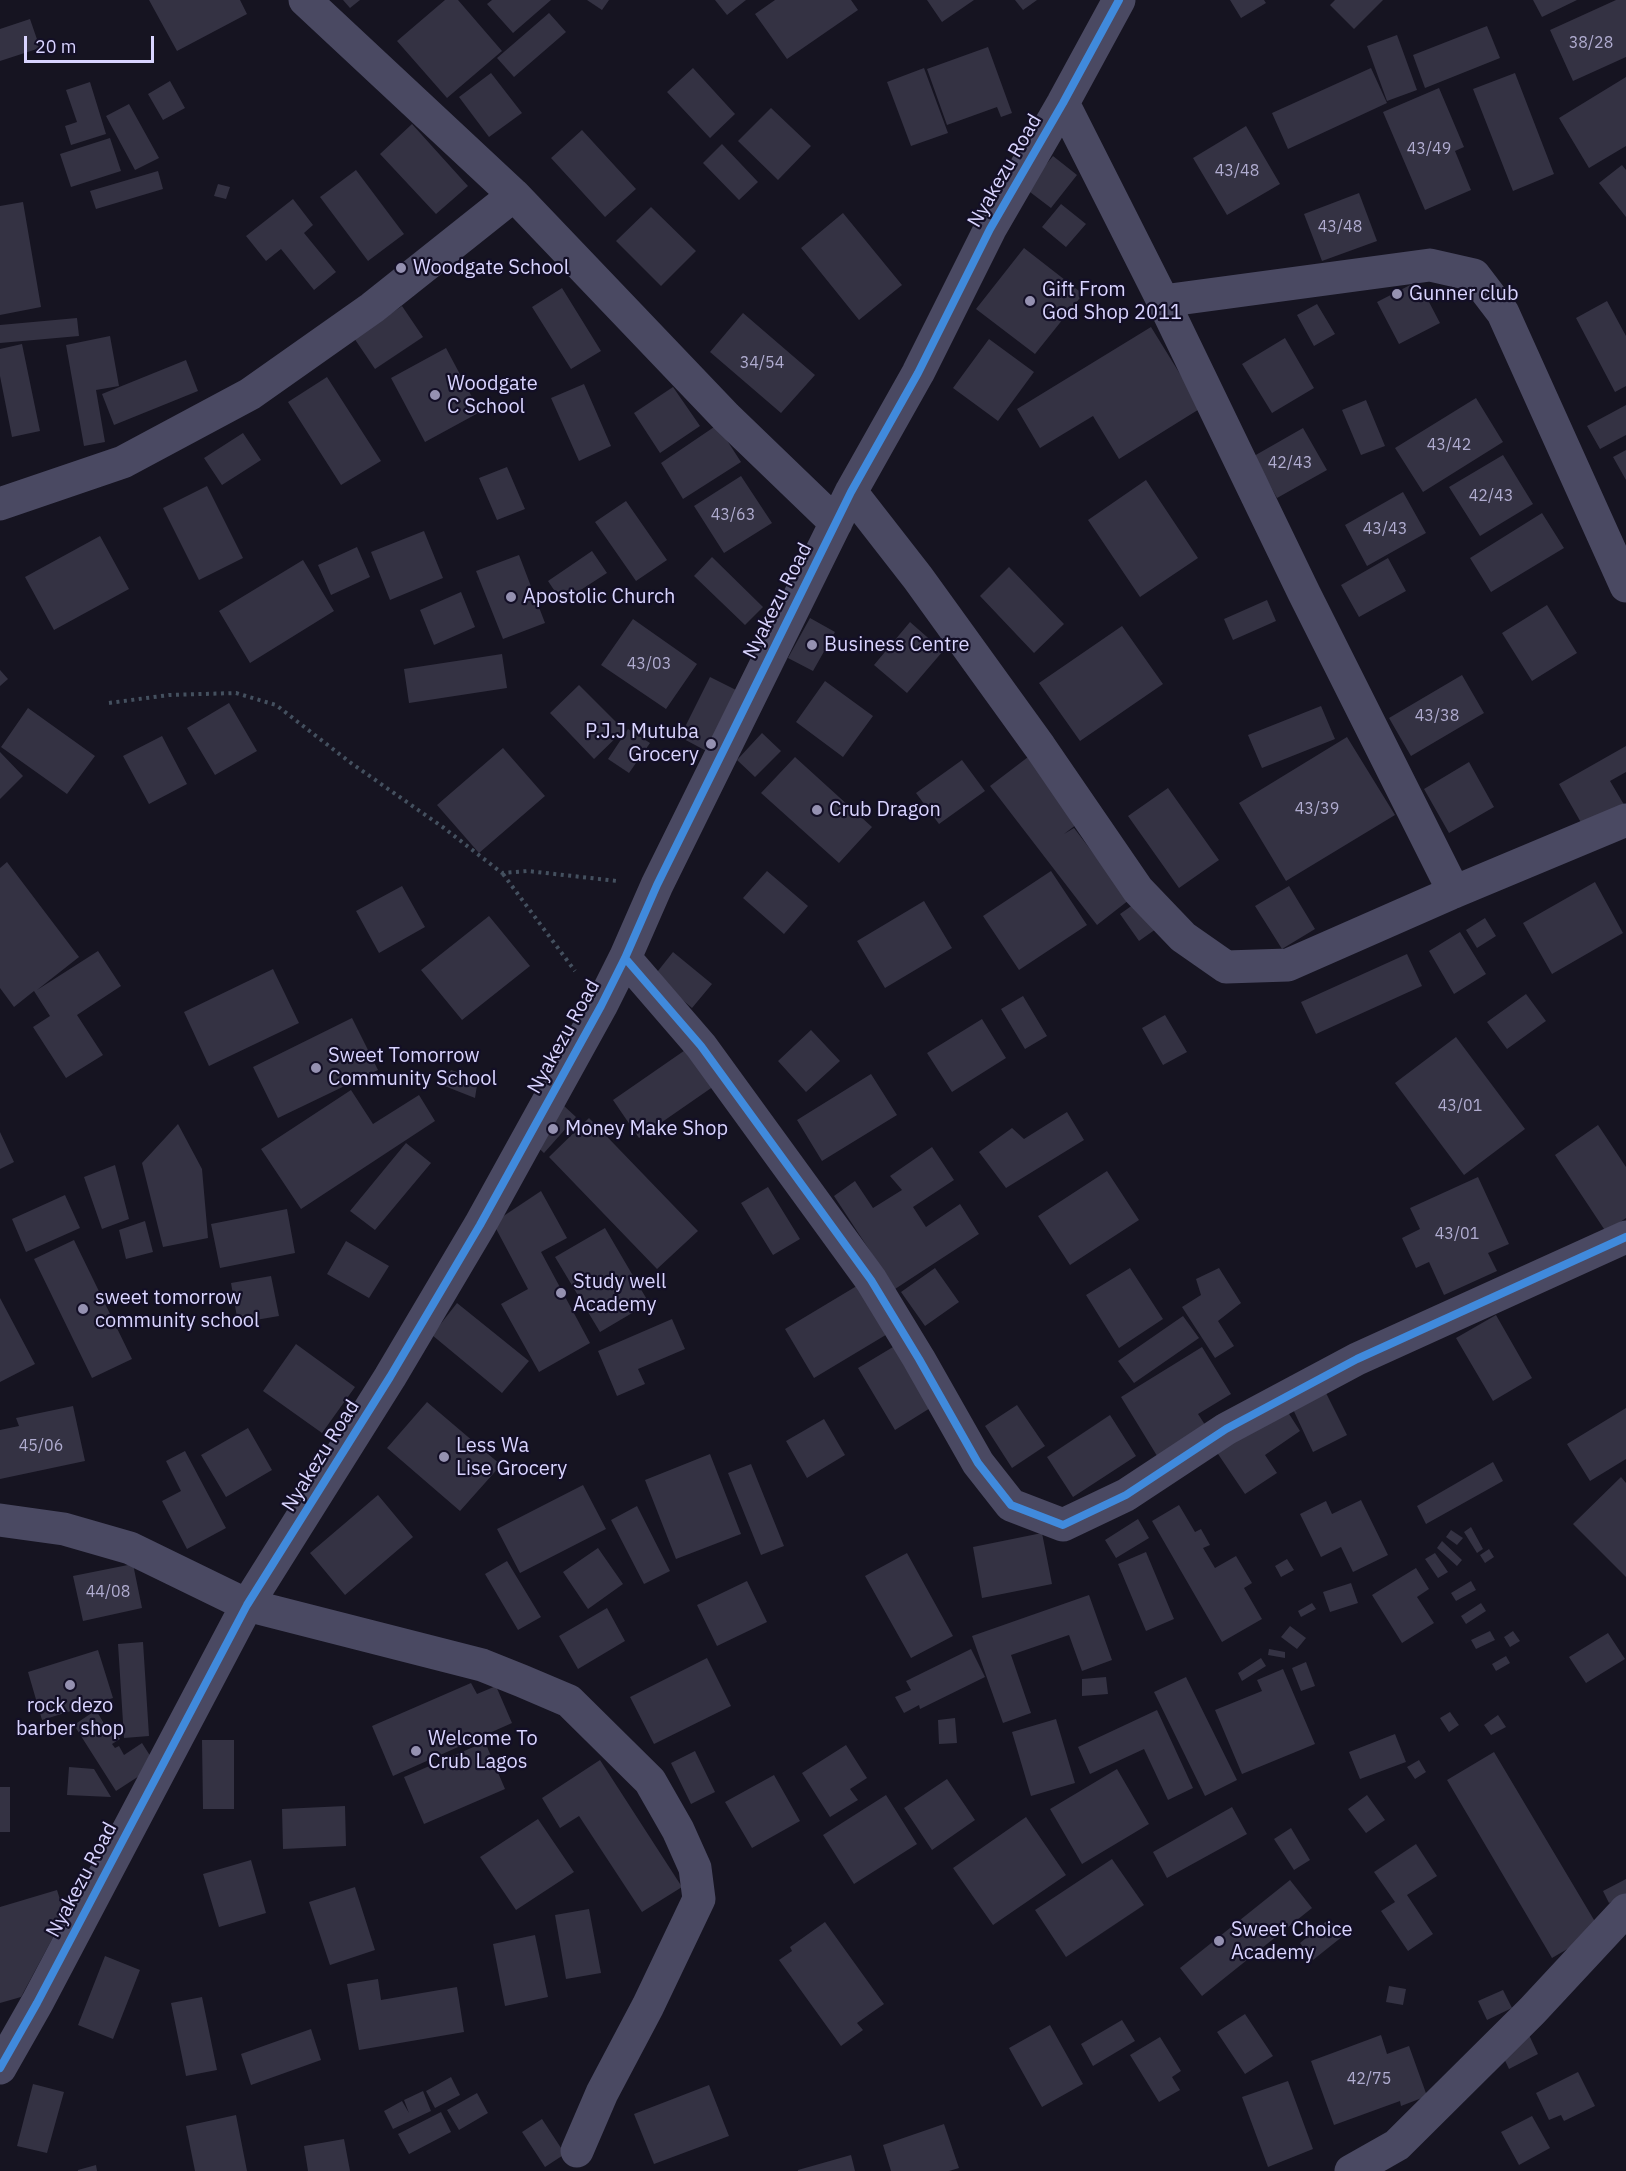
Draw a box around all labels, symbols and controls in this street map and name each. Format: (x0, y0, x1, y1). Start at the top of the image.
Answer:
scale bar (27, 24, 158, 62)
house number: 38/28 (1569, 33, 1613, 53)
text: 20 m (35, 35, 77, 58)
street label: Nyakezu Road (963, 110, 1047, 232)
house number: 43/49 (1407, 139, 1451, 159)
house number: 43/48 (1215, 161, 1259, 181)
house number: 43/48 (1318, 217, 1362, 237)
place label: Woodgate School (413, 256, 569, 280)
marker: Woodgate School (394, 261, 408, 275)
place label: Gift From God Shop 2011 (1042, 278, 1182, 325)
place label: Gunner club (1409, 282, 1518, 306)
marker: Gunner club (1390, 287, 1404, 301)
marker: Gift From God Shop 2011 (1023, 294, 1037, 308)
house number: 34/54 (740, 353, 784, 373)
place label: Woodgate C School (447, 372, 538, 419)
marker: Woodgate C School (428, 388, 442, 402)
house number: 43/42 (1427, 435, 1471, 455)
house number: 42/43 (1268, 453, 1312, 473)
house number: 42/43 (1469, 486, 1513, 506)
house number: 43/63 (711, 505, 755, 525)
house number: 43/43 (1363, 519, 1407, 539)
street label: Nyakezu Road (738, 539, 818, 663)
place label: Apostolic Church (523, 585, 675, 609)
marker: Apostolic Church (504, 590, 518, 604)
place label: Business Centre (824, 633, 970, 657)
marker: Business Centre (805, 638, 819, 652)
house number: 43/03 (627, 654, 671, 674)
house number: 43/38 (1415, 706, 1459, 726)
place label: P.J.J Mutuba Grocery (585, 720, 699, 767)
marker: P.J.J Mutuba Grocery (704, 737, 718, 751)
place label: Crub Dragon (829, 798, 941, 822)
house number: 43/39 (1295, 799, 1339, 819)
marker: Crub Dragon (810, 803, 824, 817)
street label: Nyakezu Road (523, 976, 605, 1098)
place label: Sweet Tomorrow Community School (328, 1044, 497, 1091)
marker: Sweet Tomorrow Community School (309, 1061, 323, 1075)
house number: 43/01 (1438, 1096, 1482, 1116)
place label: Money Make Shop (565, 1117, 728, 1141)
marker: Money Make Shop (546, 1122, 560, 1136)
house number: 43/01 (1435, 1224, 1479, 1244)
place label: Study well Academy (573, 1270, 666, 1317)
place label: sweet tomorrow community school (95, 1286, 259, 1333)
marker: Study well Academy (554, 1286, 568, 1300)
marker: sweet tomorrow community school (76, 1302, 90, 1316)
street label: Nyakezu Road (277, 1396, 365, 1516)
place label: Less Wa Lise Grocery (456, 1434, 567, 1481)
house number: 45/06 (19, 1436, 63, 1456)
marker: Less Wa Lise Grocery (437, 1450, 451, 1464)
house number: 44/08 (86, 1582, 130, 1602)
marker: rock dezo barber shop (63, 1678, 77, 1692)
place label: rock dezo barber shop (16, 1694, 124, 1741)
place label: Welcome To Crub Lagos (428, 1727, 538, 1774)
marker: Welcome To Crub Lagos (409, 1744, 423, 1758)
street label: Nyakezu Road (42, 1818, 122, 1942)
place label: Sweet Choice Academy (1231, 1918, 1352, 1965)
marker: Sweet Choice Academy (1212, 1934, 1226, 1948)
house number: 42/75 (1347, 2069, 1391, 2089)

